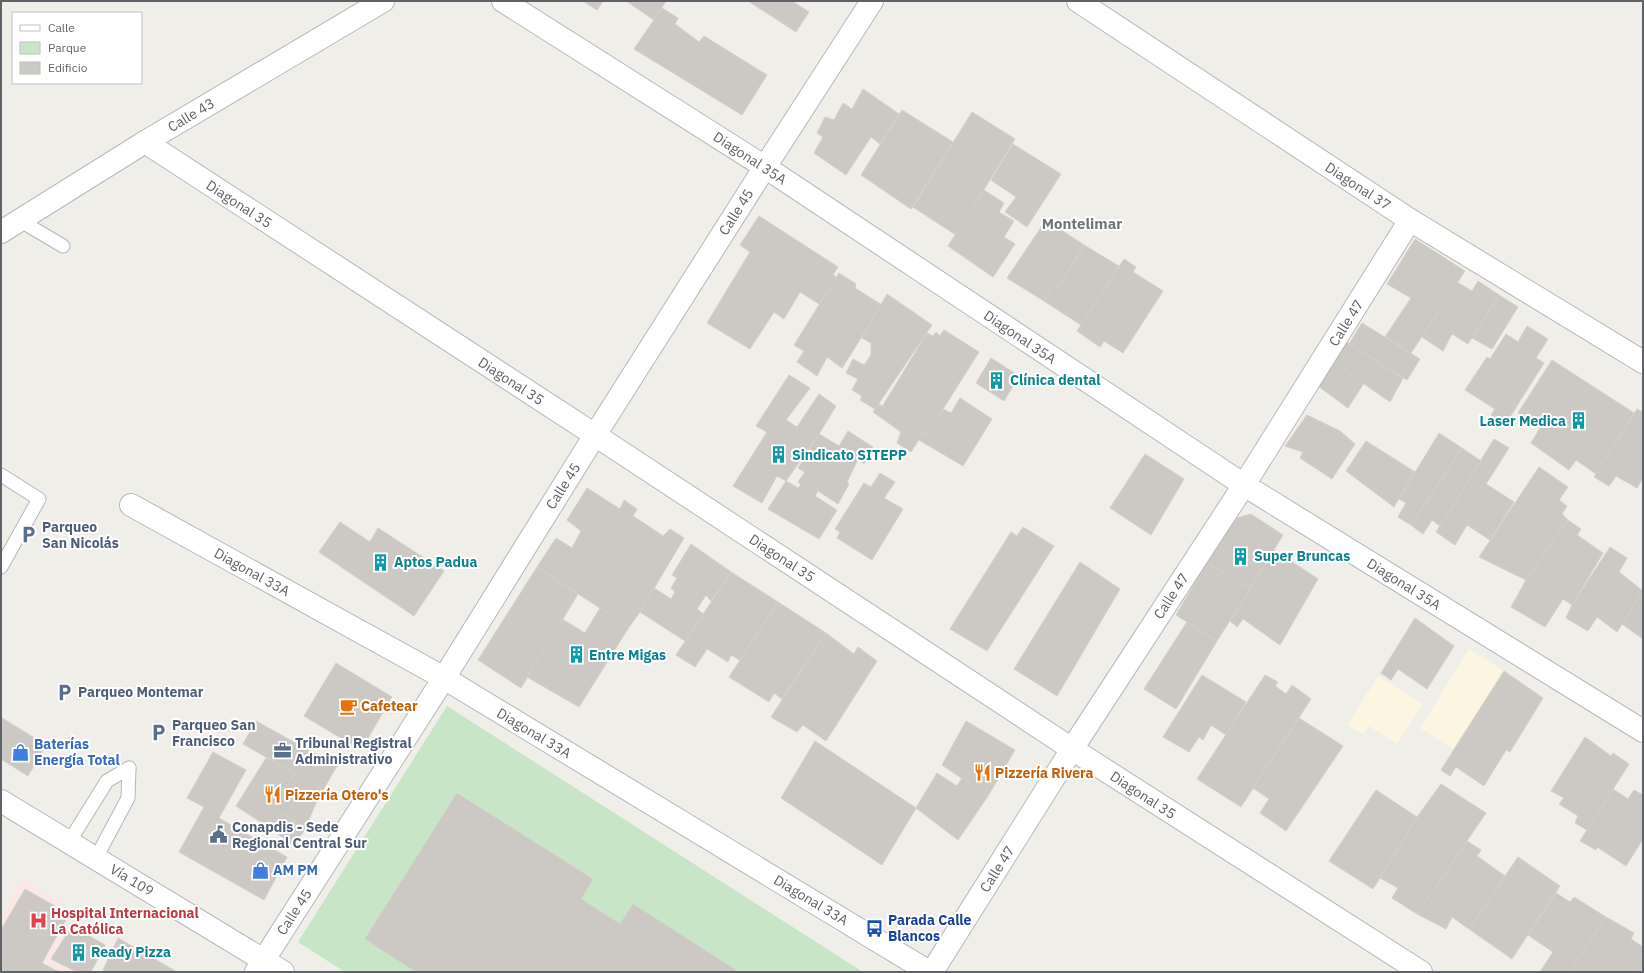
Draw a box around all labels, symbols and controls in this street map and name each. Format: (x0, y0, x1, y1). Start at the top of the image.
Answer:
legend (12, 12, 142, 84)
text: Calle (48, 20, 75, 35)
text: Parque (48, 40, 87, 55)
text: Edificio (48, 60, 88, 75)
street label: Calle 43 (164, 94, 218, 136)
street label: Diagonal 35A (710, 128, 790, 188)
street label: Diagonal 37 (1322, 158, 1394, 214)
street label: Diagonal 35 (203, 176, 275, 232)
street label: Calle 45 (715, 185, 757, 239)
district label: Montelimar (1042, 214, 1122, 233)
street label: Calle 47 (1325, 296, 1367, 350)
street label: Diagonal 35A (980, 306, 1060, 368)
street label: Diagonal 35 (475, 353, 547, 409)
building icon: Clínica dental (987, 370, 1007, 390)
place label: Clínica dental (1010, 371, 1101, 389)
building icon: Laser Medica (1569, 411, 1589, 431)
place label: Laser Medica (1480, 412, 1566, 430)
building icon: Sindicato SITEPP (769, 445, 789, 465)
place label: Sindicato SITEPP (792, 446, 907, 464)
street label: Calle 45 (542, 459, 584, 513)
place label: Parqueo San Nicolás (42, 518, 119, 552)
parking icon: Parqueo San Nicolás (19, 525, 39, 545)
street label: Diagonal 35 (746, 530, 818, 586)
street label: Diagonal 33A (211, 544, 293, 600)
building icon: Super Bruncas (1231, 546, 1251, 566)
place label: Super Bruncas (1254, 547, 1350, 565)
building icon: Aptos Padua (371, 552, 391, 572)
place label: Aptos Padua (394, 553, 477, 571)
street label: Diagonal 35A (1364, 554, 1444, 614)
street label: Calle 47 (1149, 569, 1193, 623)
building icon: Entre Migas (566, 645, 586, 665)
place label: Entre Migas (589, 646, 666, 664)
parking icon: Parqueo Montemar (55, 682, 75, 702)
place label: Parqueo Montemar (78, 683, 204, 701)
cafe icon: Cafetear (338, 696, 358, 716)
place label: Cafetear (361, 697, 418, 715)
street label: Diagonal 33A (493, 704, 575, 762)
place label: Parqueo San Francisco (172, 716, 256, 750)
parking icon: Parqueo San Francisco (149, 723, 169, 743)
place label: Tribunal Registral Administrativo (295, 734, 412, 768)
place label: Baterías Energía Total (34, 735, 120, 769)
office icon: Tribunal Registral Administrativo (272, 741, 292, 761)
shop icon: Baterías Energía Total (11, 742, 31, 762)
restaurant icon: Pizzería Rivera (972, 763, 992, 783)
place label: Pizzería Rivera (995, 764, 1094, 782)
street label: Diagonal 35 (1107, 767, 1179, 823)
restaurant icon: Pizzería Otero's (262, 785, 282, 805)
place label: Pizzería Otero's (285, 786, 389, 804)
place label: Conapdis - Sede Regional Central Sur (232, 818, 367, 852)
public building icon: Conapdis - Sede Regional Central Sur (209, 825, 229, 845)
street label: Calle 47 (976, 842, 1018, 896)
street label: Vía 109 (107, 860, 157, 900)
shop icon: AM PM (250, 860, 270, 880)
place label: AM PM (273, 861, 318, 879)
street label: Diagonal 33A (770, 871, 852, 929)
street label: Calle 45 (272, 885, 316, 939)
place label: Hospital Internacional La Católica (51, 904, 199, 938)
hospital icon: Hospital Internacional La Católica (28, 911, 48, 931)
place label: Parada Calle Blancos (888, 911, 972, 945)
bus stop icon: Parada Calle Blancos (865, 918, 885, 938)
building icon: Ready Pizza (68, 942, 88, 962)
place label: Ready Pizza (91, 943, 171, 961)

